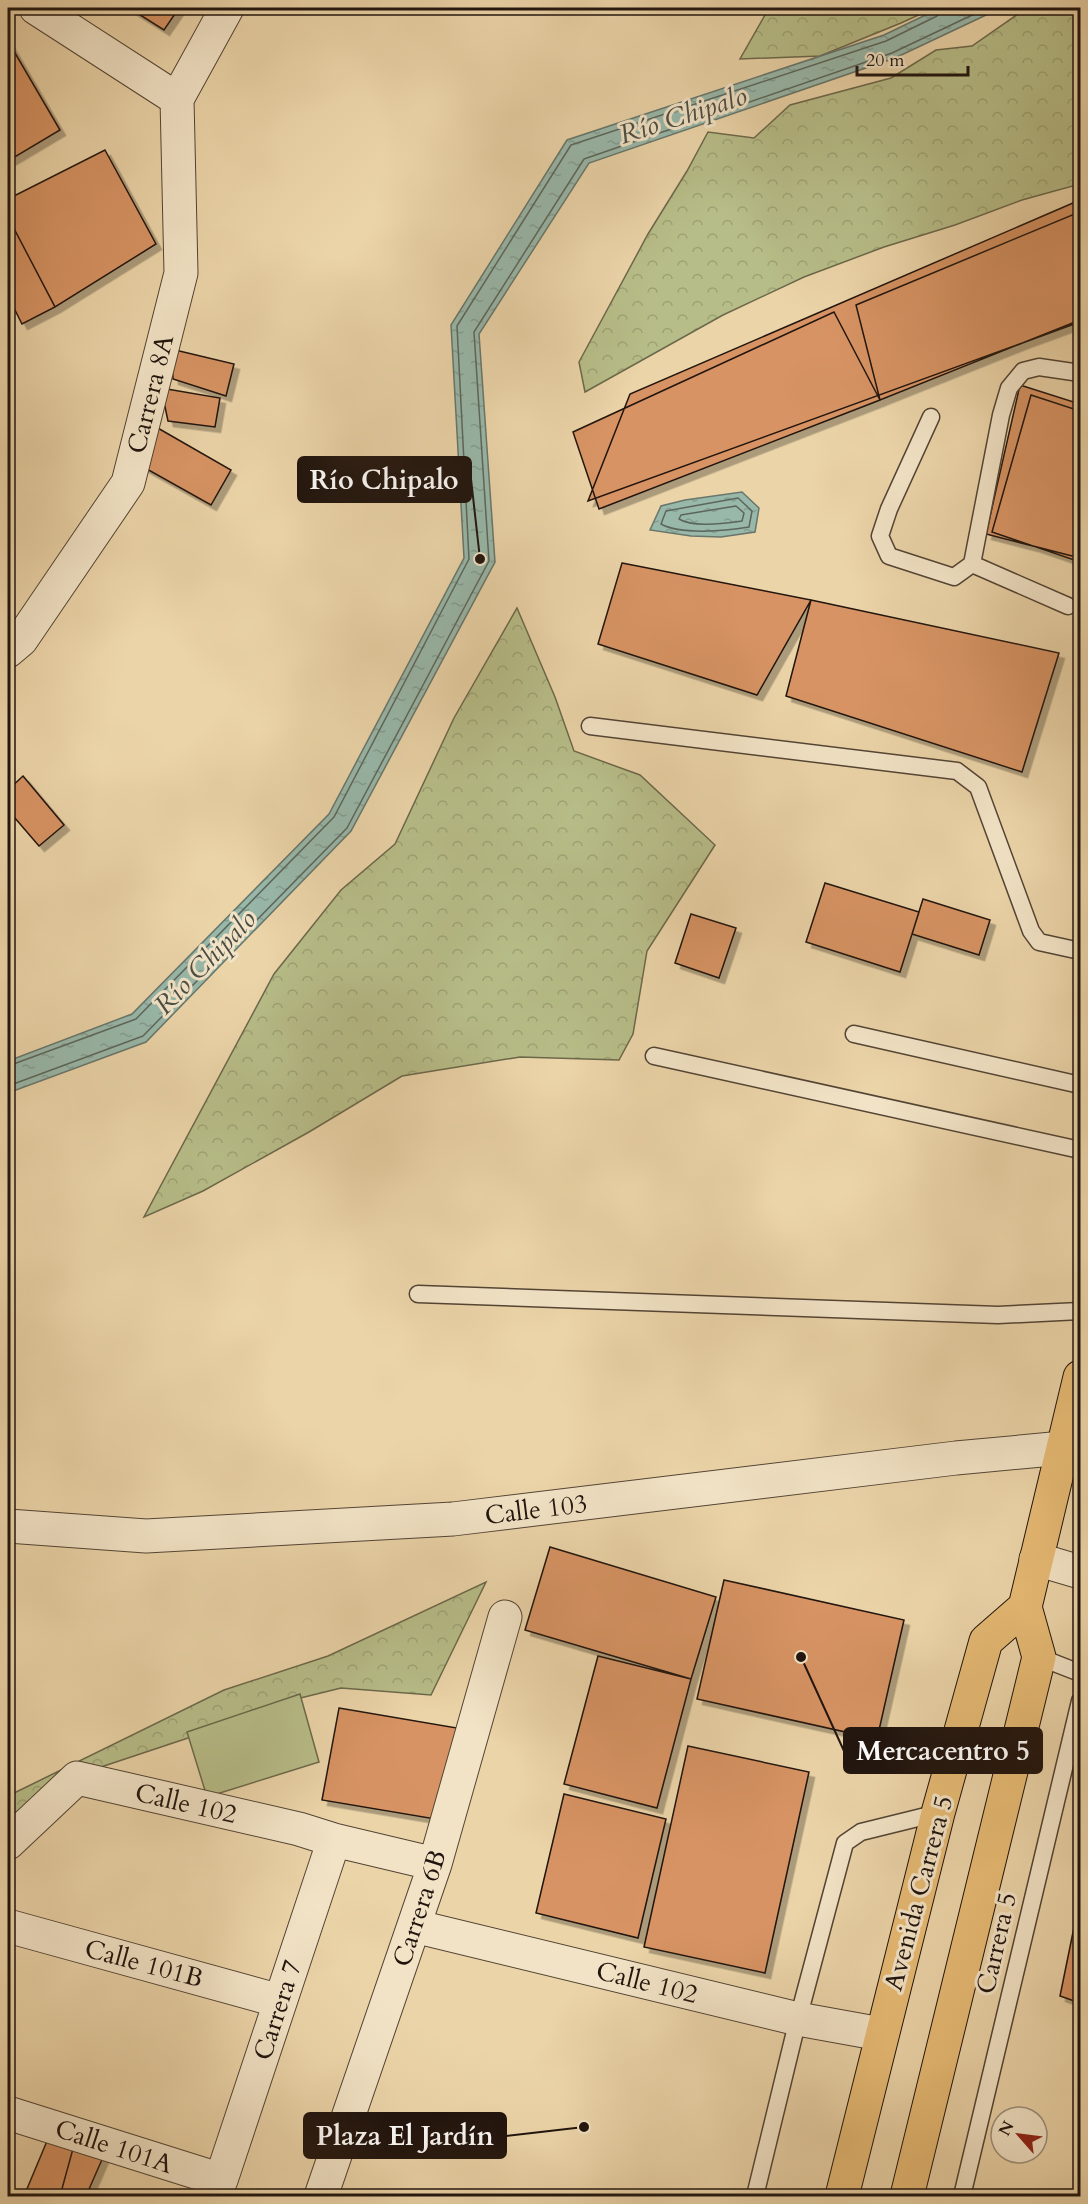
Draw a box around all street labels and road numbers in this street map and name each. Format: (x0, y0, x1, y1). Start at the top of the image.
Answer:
street label: Carrera 8A (119, 331, 182, 457)
street label: Calle 103 (483, 1486, 589, 1533)
street label: Calle 102 (132, 1775, 240, 1832)
street label: Avenida Carrera 5 (876, 1792, 961, 1995)
street label: Carrera 6B (384, 1845, 455, 1971)
street label: Carrera 5 (968, 1889, 1025, 1997)
street label: Calle 101B (81, 1931, 207, 1996)
street label: Calle 102 (593, 1953, 701, 2012)
street label: Carrera 7 (245, 1956, 310, 2065)
street label: Calle 101A (51, 2111, 178, 2182)

